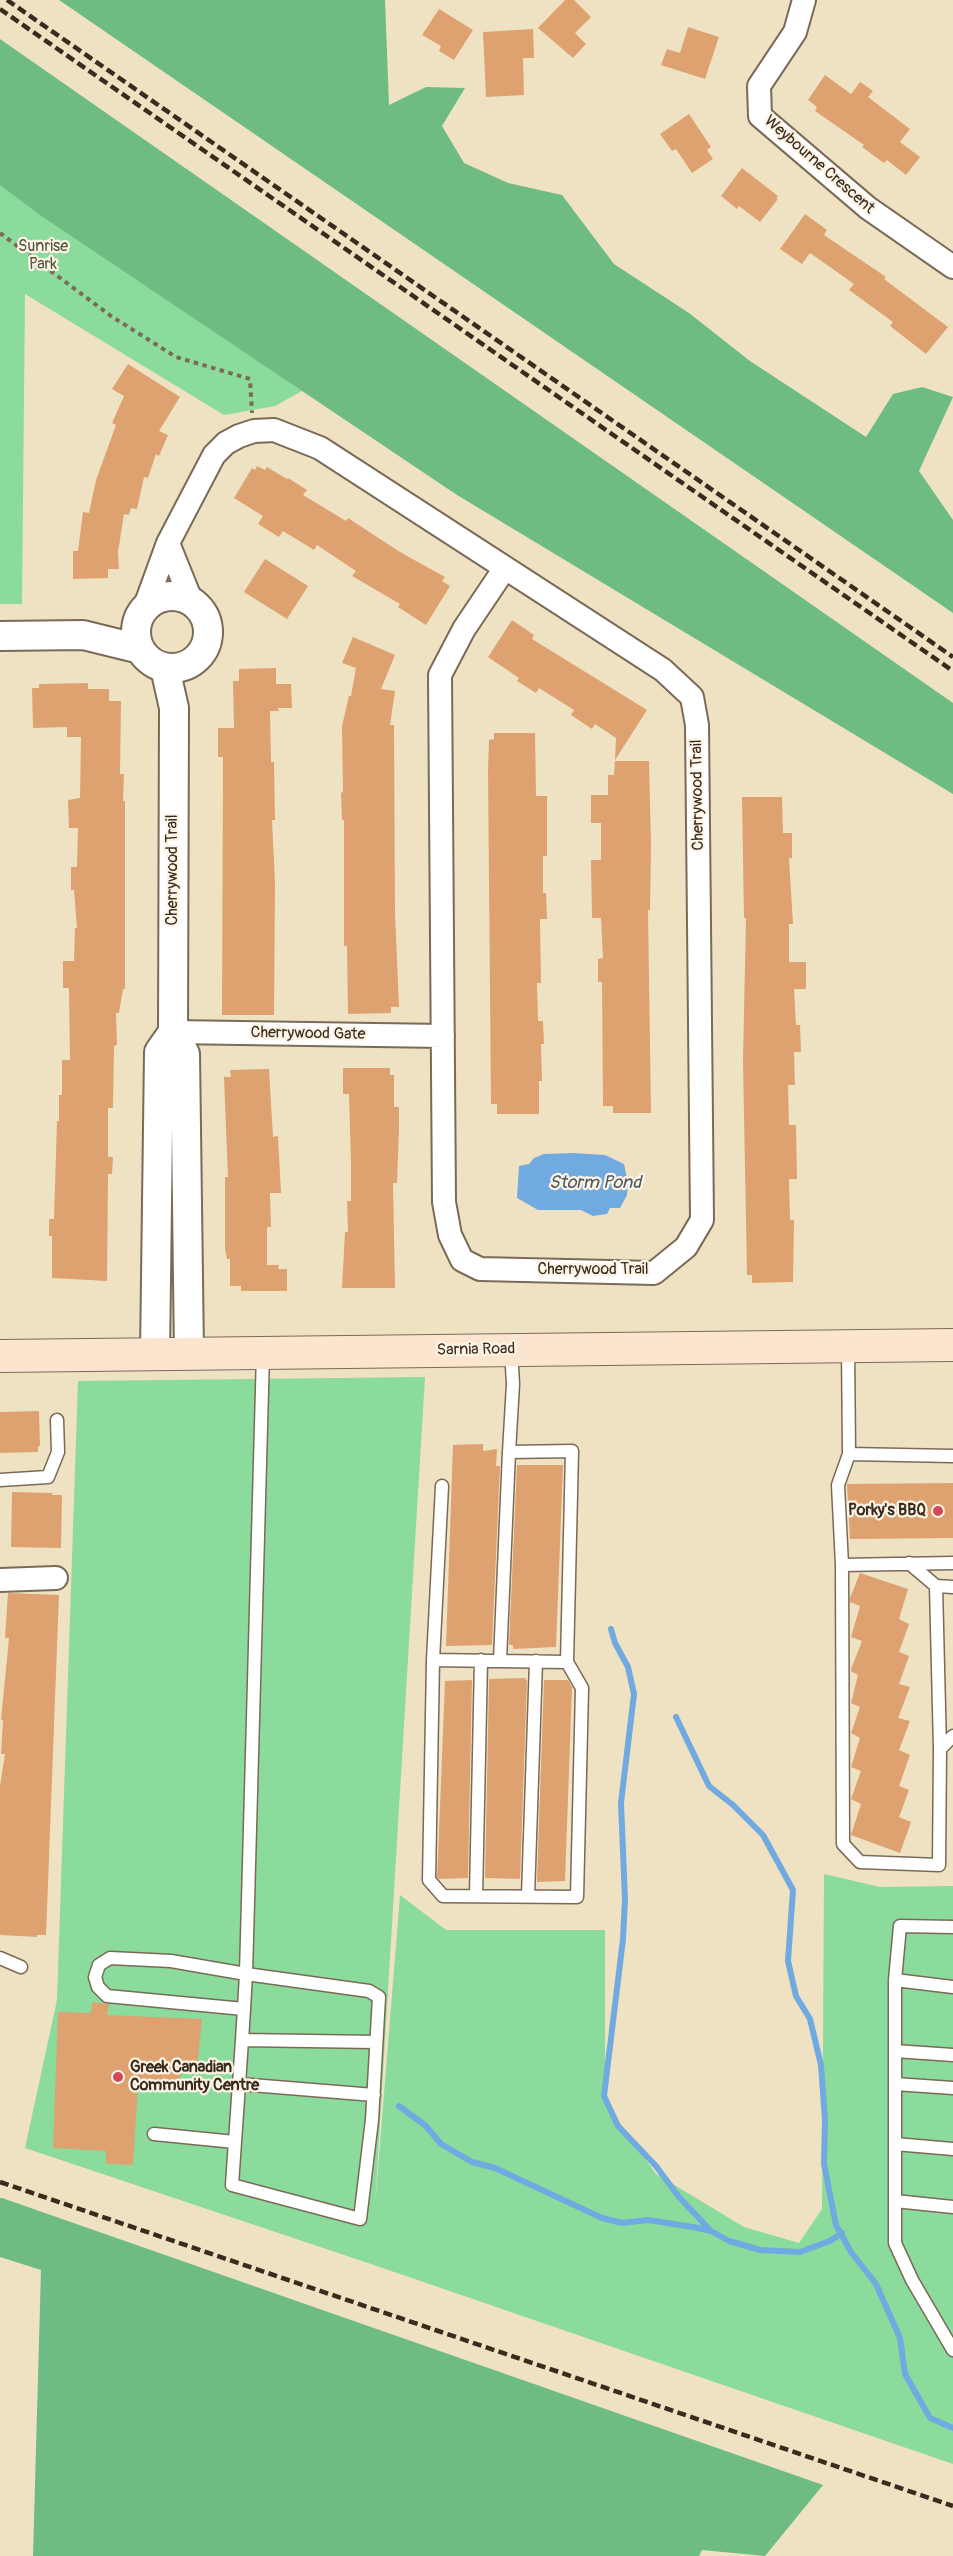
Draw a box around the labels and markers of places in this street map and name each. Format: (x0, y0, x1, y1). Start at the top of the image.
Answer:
place label: Porky's BBQ (848, 1501, 926, 1521)
marker: Porky's BBQ (931, 1504, 945, 1518)
place label: Greek Canadian Community Centre (130, 2058, 259, 2096)
marker: Greek Canadian Community Centre (111, 2070, 125, 2084)

